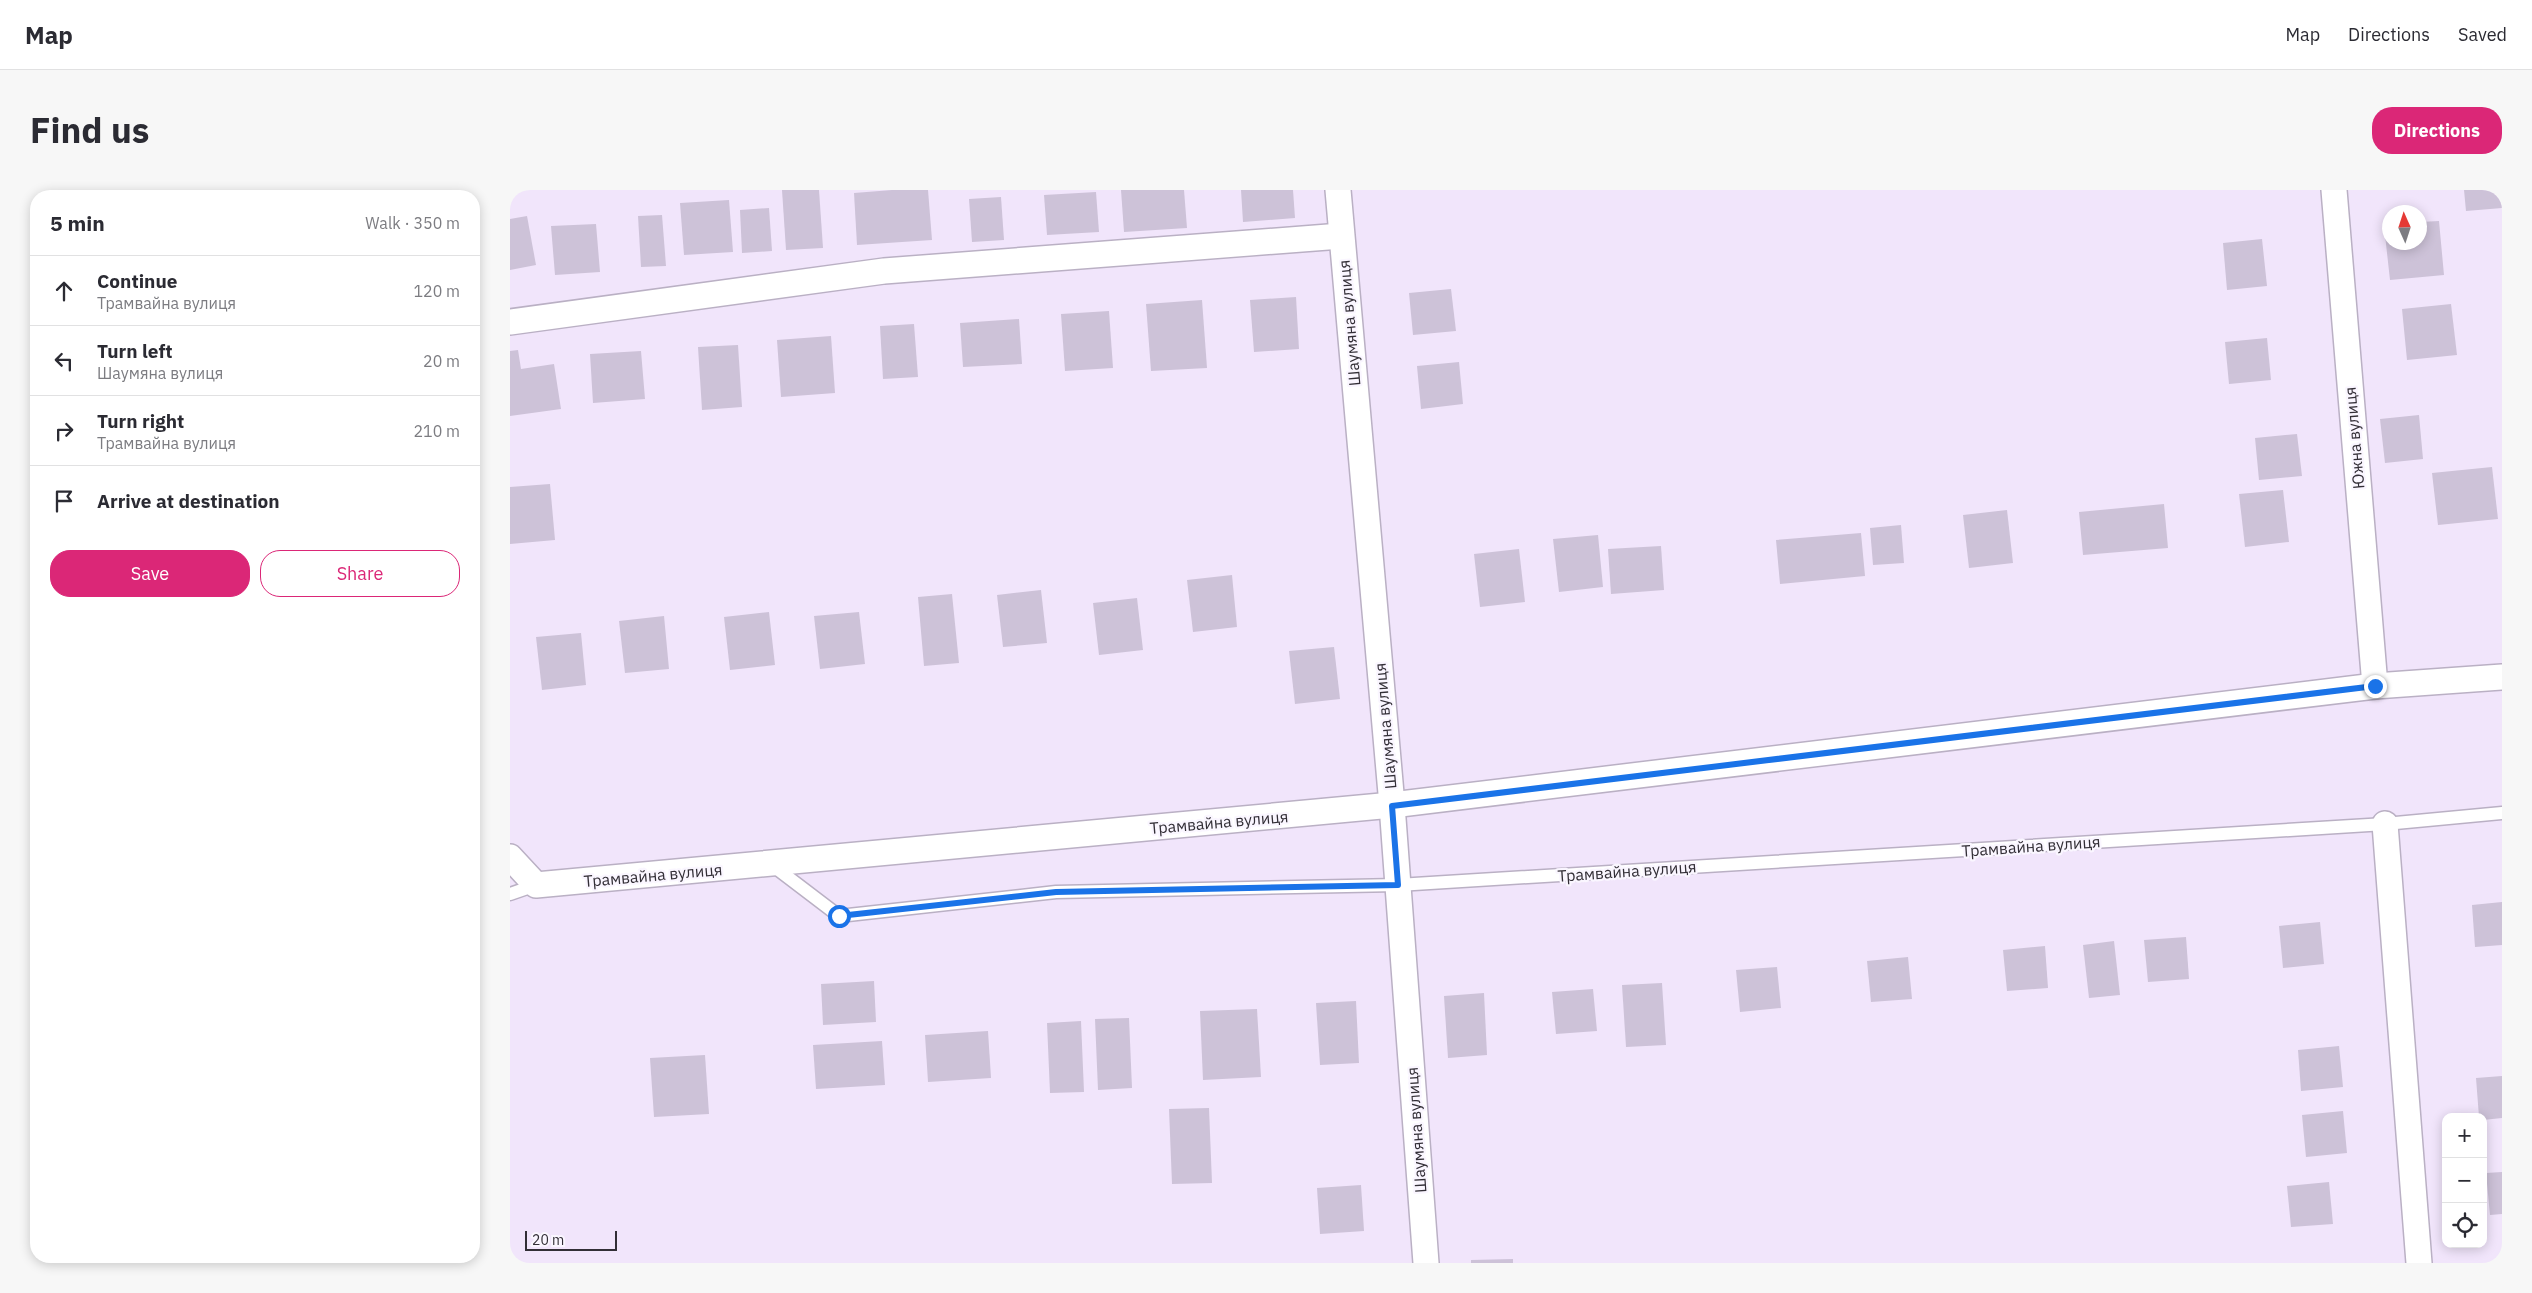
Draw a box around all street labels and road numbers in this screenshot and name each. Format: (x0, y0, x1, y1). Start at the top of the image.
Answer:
street label: Шаумяна вулиця (1334, 259, 1364, 387)
street label: Южна вулиця (2340, 386, 2368, 490)
street label: Шаумяна вулиця (1370, 662, 1400, 790)
street label: Трамвайна вулиця (1149, 806, 1289, 838)
street label: Трамвайна вулиця (1961, 831, 2101, 861)
street label: Трамвайна вулиця (1557, 856, 1697, 886)
street label: Трамвайна вулиця (583, 859, 723, 891)
street label: Шаумяна вулиця (1402, 1066, 1430, 1194)

